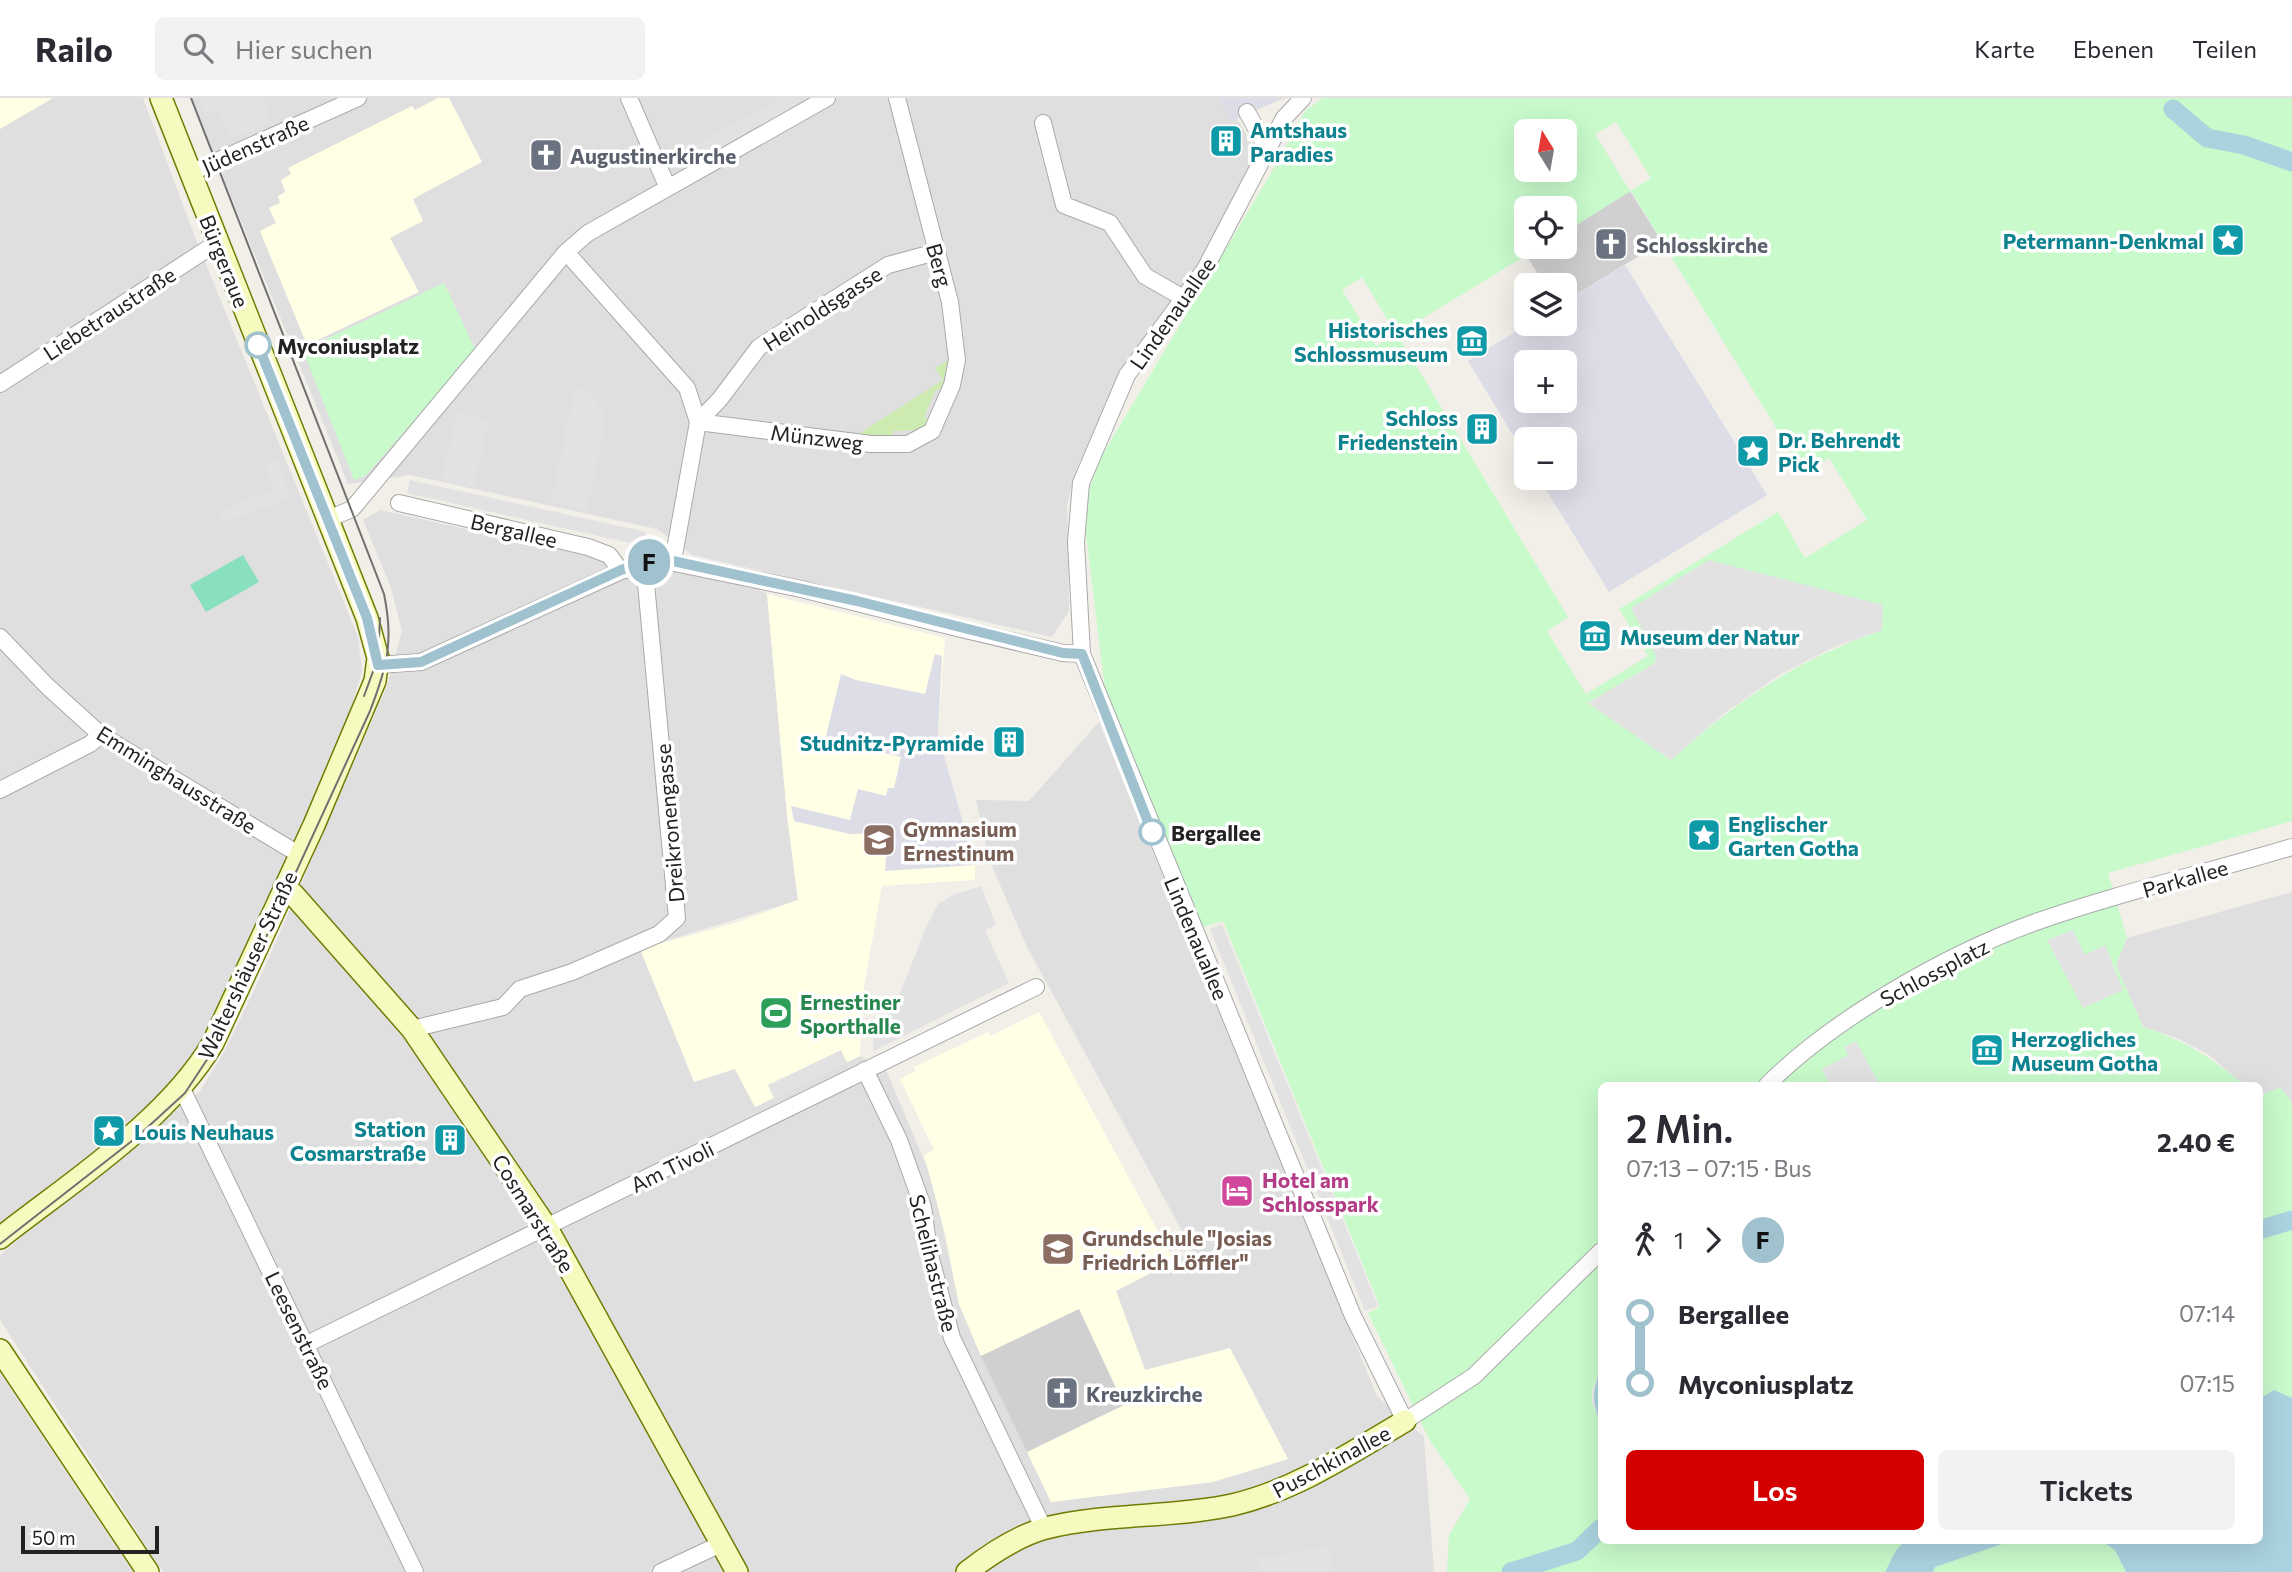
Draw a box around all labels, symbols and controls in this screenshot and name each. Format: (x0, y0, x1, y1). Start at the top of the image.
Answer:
search box (155, 17, 645, 80)
text: Railo (35, 28, 113, 69)
icon: search (179, 29, 217, 67)
text: Hier suchen (235, 33, 373, 64)
text: Karte (1974, 34, 2035, 63)
text: Ebenen (2073, 34, 2154, 63)
text: Teilen (2192, 34, 2257, 63)
street label: Jüdenstraße (198, 109, 312, 179)
place label: Amtshaus Paradies (1250, 117, 1347, 166)
north arrow (1514, 119, 1577, 182)
map controls (1514, 119, 1577, 490)
building icon: Amtshaus Paradies (1207, 122, 1245, 160)
church icon: Augustinerkirche (527, 136, 565, 174)
place label: Augustinerkirche (570, 143, 736, 168)
button: locate (1514, 196, 1577, 259)
street label: Bürgeraue (195, 211, 255, 311)
place icon: Petermann-Denkmal (2209, 221, 2247, 259)
church icon: Schlosskirche (1592, 225, 1630, 263)
place label: Petermann-Denkmal (2003, 228, 2204, 253)
place label: Schlosskirche (1636, 232, 1768, 257)
street label: Berg (922, 240, 958, 290)
street label: Lindenauallee (1124, 252, 1220, 374)
street label: Heinoldsgasse (758, 260, 886, 356)
street label: Liebetraustraße (38, 261, 180, 365)
button: layers (1514, 273, 1577, 336)
place label: Historisches Schlossmuseum (1294, 317, 1448, 366)
museum icon: Historisches Schlossmuseum (1453, 322, 1491, 360)
marker: Myconiusplatz (245, 332, 271, 358)
place label: Myconiusplatz (277, 333, 419, 358)
button: + (1514, 350, 1577, 413)
place label: Schloss Friedenstein (1337, 405, 1458, 454)
building icon: Schloss Friedenstein (1463, 410, 1501, 448)
street label: Münzweg (769, 419, 865, 455)
button: − (1514, 427, 1577, 490)
place label: Dr. Behrendt Pick (1778, 427, 1901, 476)
place icon: Dr. Behrendt Pick (1734, 432, 1772, 470)
street label: Bergallee (468, 508, 560, 552)
line badge: F (626, 539, 672, 585)
text: F (642, 547, 656, 576)
museum icon: Museum der Natur (1576, 617, 1614, 655)
place label: Museum der Natur (1620, 624, 1800, 649)
street label: Emminghausstraße (93, 720, 261, 838)
building icon: Studnitz-Pyramide (990, 723, 1028, 761)
place label: Studnitz-Pyramide (800, 730, 984, 755)
street label: Dreikronengasse (650, 742, 688, 904)
place label: Englischer Garten Gotha (1728, 811, 1859, 860)
place label: Gymnasium Ernestinum (903, 816, 1017, 865)
place icon: Englischer Garten Gotha (1685, 816, 1723, 854)
marker: Bergallee (1139, 819, 1165, 845)
place label: Bergallee (1171, 820, 1261, 845)
school or university icon: Gymnasium Ernestinum (860, 821, 898, 859)
street label: Parkallee (2139, 854, 2231, 902)
street label: Waltershäuser Straße (192, 867, 302, 1063)
street label: Lindenauallee (1160, 873, 1234, 1003)
street label: Schlossplatz (1875, 933, 1993, 1011)
place label: Ernestiner Sporthalle (800, 989, 901, 1038)
sports icon: Ernestiner Sporthalle (757, 994, 795, 1032)
place label: Herzogliches Museum Gotha (2011, 1026, 2158, 1075)
museum icon: Herzogliches Museum Gotha (1968, 1031, 2006, 1069)
text: 2 Min. (1626, 1104, 1733, 1151)
place icon: Louis Neuhaus (90, 1112, 128, 1150)
place label: Station Cosmarstraße (290, 1116, 426, 1165)
place label: Louis Neuhaus (134, 1119, 274, 1144)
building icon: Station Cosmarstraße (431, 1121, 469, 1159)
text: 2.40 € (2157, 1126, 2235, 1157)
street label: Am Tivoli (626, 1135, 718, 1197)
street label: Cosmarstraße (488, 1149, 580, 1277)
text: 07:13 – 07:15 · Bus (1626, 1154, 1812, 1182)
place label: Hotel am Schlosspark (1262, 1167, 1379, 1216)
hotel icon: Hotel am Schlosspark (1218, 1172, 1256, 1210)
street label: Schelihastraße (905, 1192, 963, 1334)
icon: walk (1626, 1221, 1664, 1259)
icon: forward (1694, 1221, 1732, 1259)
place label: Grundschule "Josias Friedrich Löffler" (1082, 1225, 1272, 1274)
text: F (1756, 1225, 1770, 1254)
text: 1 (1674, 1226, 1684, 1254)
school or university icon: Grundschule "Josias Friedrich Löffler" (1039, 1230, 1077, 1268)
street label: Leesenstraße (261, 1267, 339, 1393)
text: Bergallee (1678, 1298, 1789, 1329)
text: 07:14 (2179, 1299, 2235, 1327)
text: Myconiusplatz (1678, 1368, 1854, 1399)
text: 07:15 (2179, 1369, 2235, 1397)
church icon: Kreuzkirche (1043, 1374, 1081, 1412)
place label: Kreuzkirche (1086, 1381, 1203, 1406)
street label: Puschkinallee (1268, 1420, 1394, 1502)
button: Los (1626, 1450, 1924, 1530)
button: Tickets (1938, 1450, 2235, 1530)
scale bar (21, 1523, 159, 1555)
text: 50 m (32, 1526, 76, 1549)

